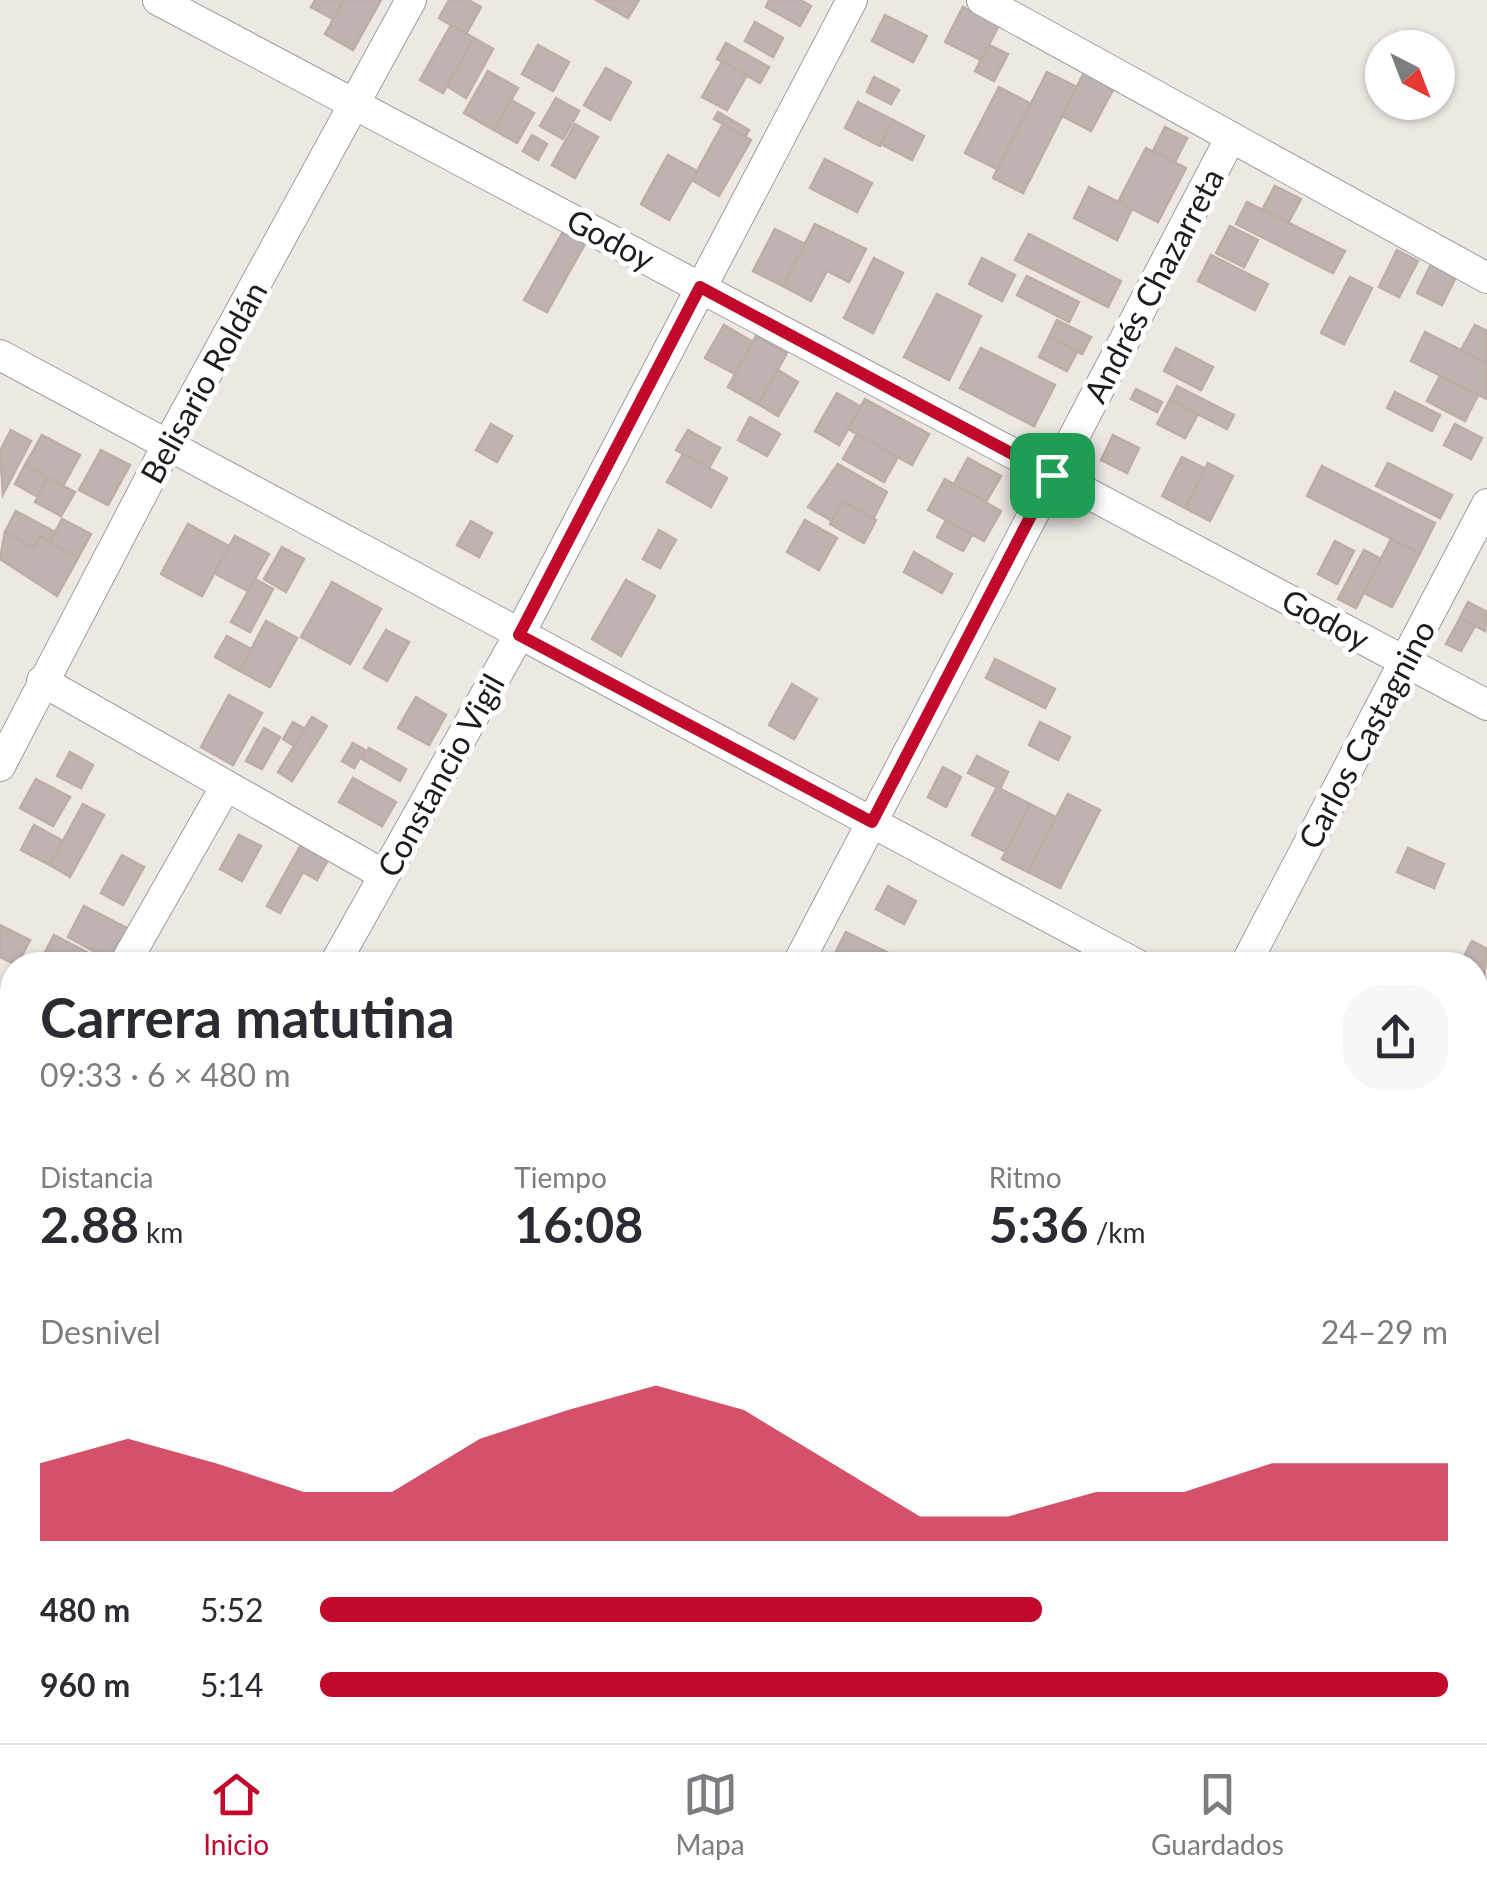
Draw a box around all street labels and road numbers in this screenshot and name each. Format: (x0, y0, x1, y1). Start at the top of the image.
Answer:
street label: Andrés Chazarreta (1075, 161, 1231, 409)
street label: Godoy (561, 200, 662, 278)
street label: Belisario Roldán (132, 274, 274, 490)
street label: Godoy (1276, 580, 1377, 658)
street label: Carlos Castagnino (1289, 613, 1443, 855)
street label: Constancio Vigil (368, 667, 512, 883)

